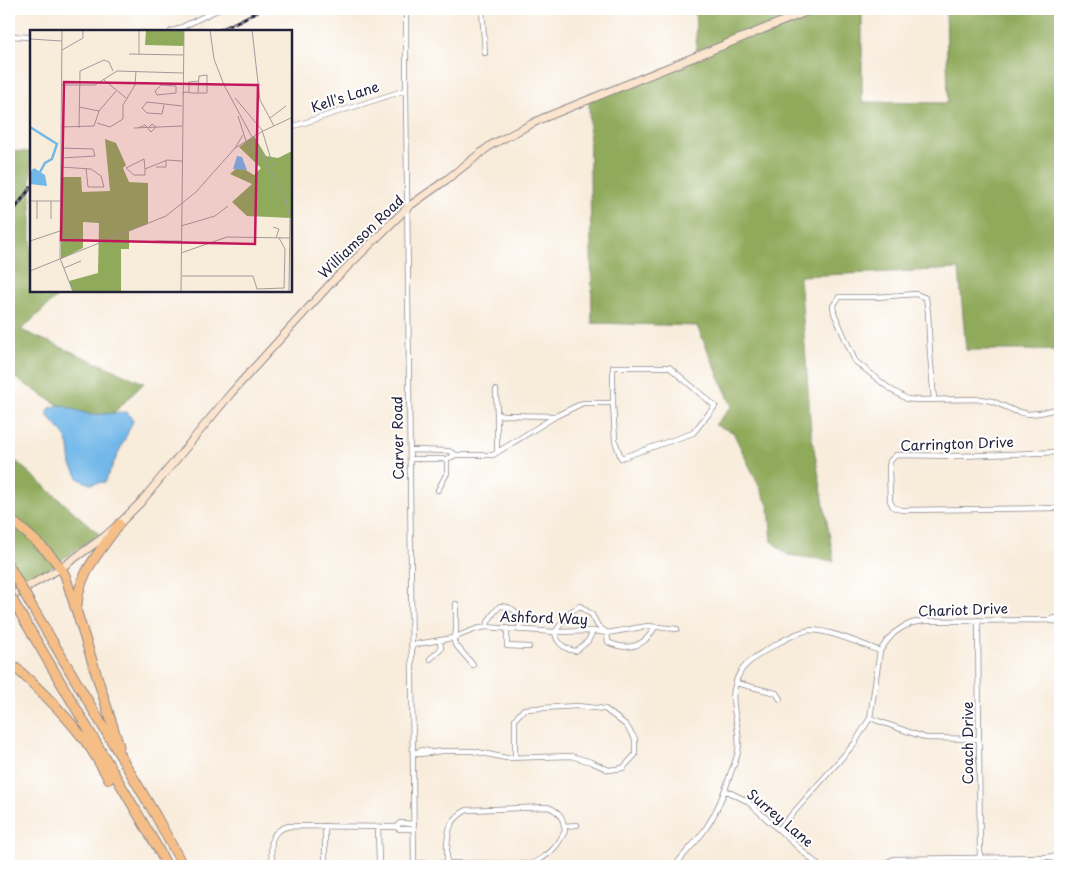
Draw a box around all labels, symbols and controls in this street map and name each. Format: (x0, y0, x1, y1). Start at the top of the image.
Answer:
inset map (30, 30, 292, 292)
street label: Kell's Lane (308, 76, 382, 117)
street label: Williamson Road (313, 190, 408, 283)
street label: Carver Road (386, 396, 409, 480)
street label: Carrington Drive (900, 431, 1014, 456)
street label: Chariot Drive (918, 597, 1008, 622)
street label: Ashford Way (500, 605, 588, 630)
street label: Coach Drive (957, 702, 978, 784)
street label: Surrey Lane (743, 784, 818, 852)

